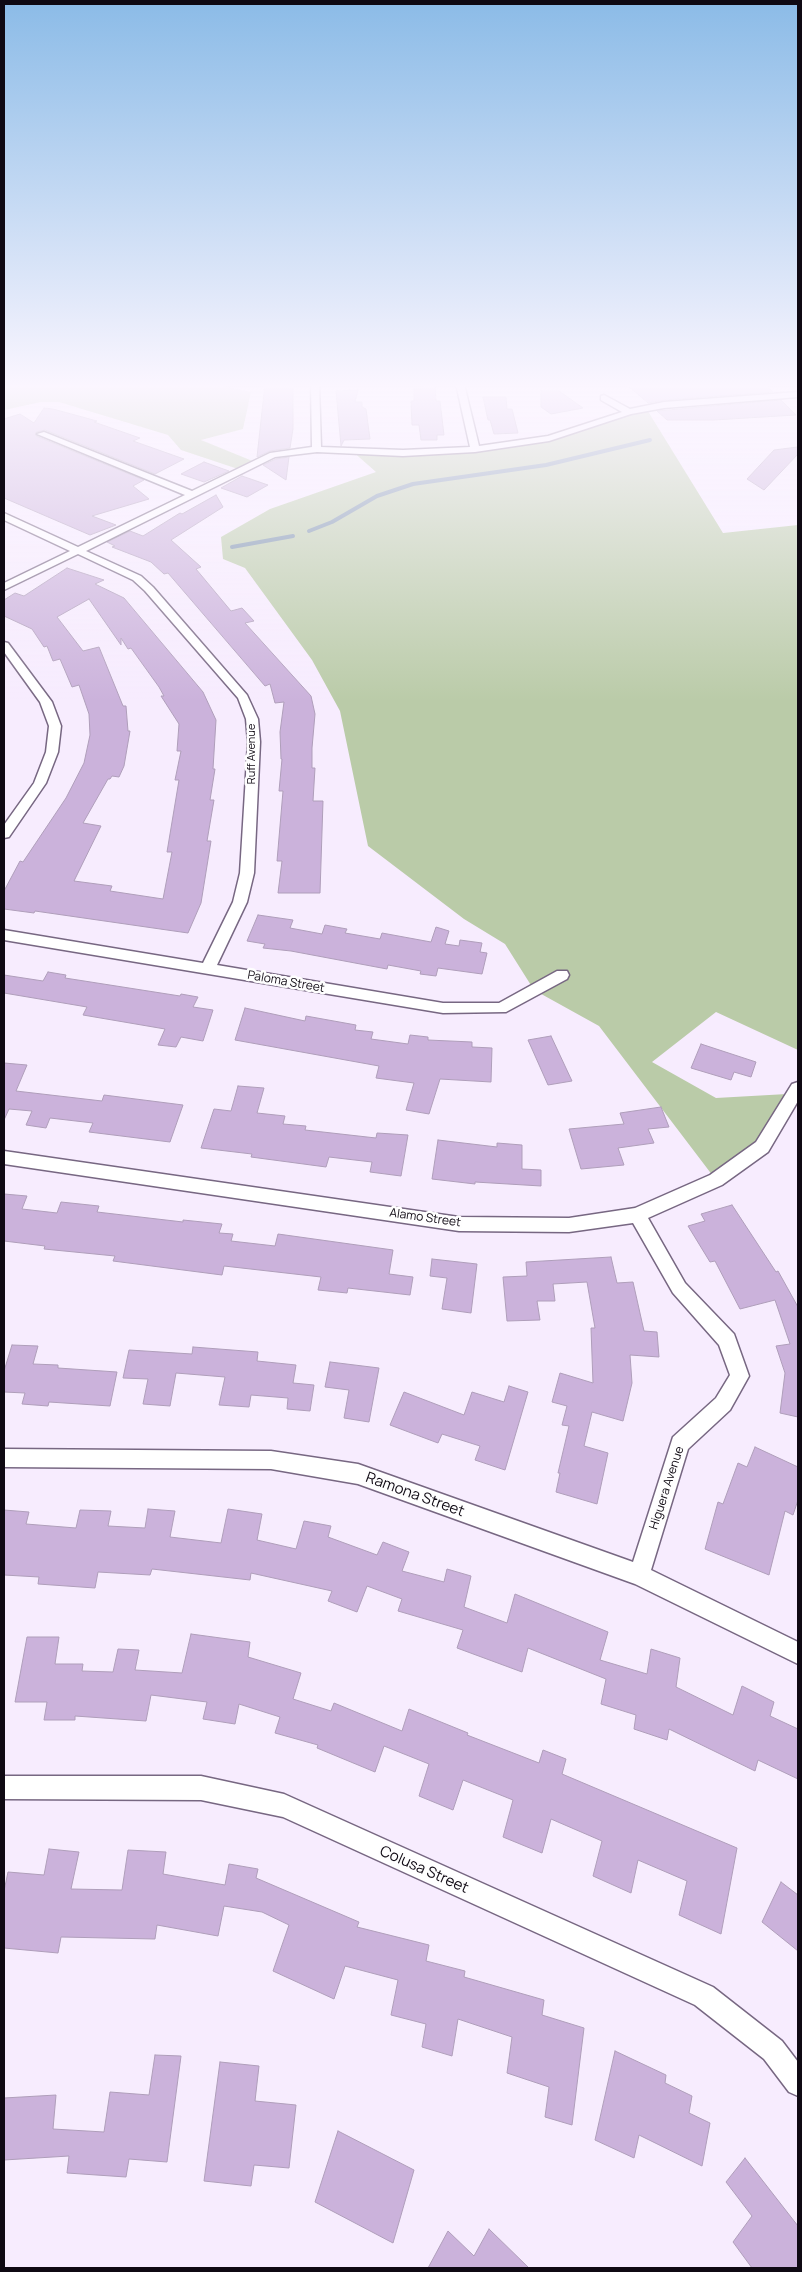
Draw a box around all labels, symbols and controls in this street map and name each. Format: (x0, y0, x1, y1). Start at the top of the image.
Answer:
street label: Ruff Avenue (245, 724, 259, 784)
street label: Paloma Street (246, 968, 326, 996)
street label: Alamo Street (388, 1206, 462, 1230)
street label: Higuera Avenue (647, 1445, 687, 1531)
street label: Ramona Street (363, 1469, 467, 1521)
street label: Colusa Street (377, 1842, 471, 1898)

